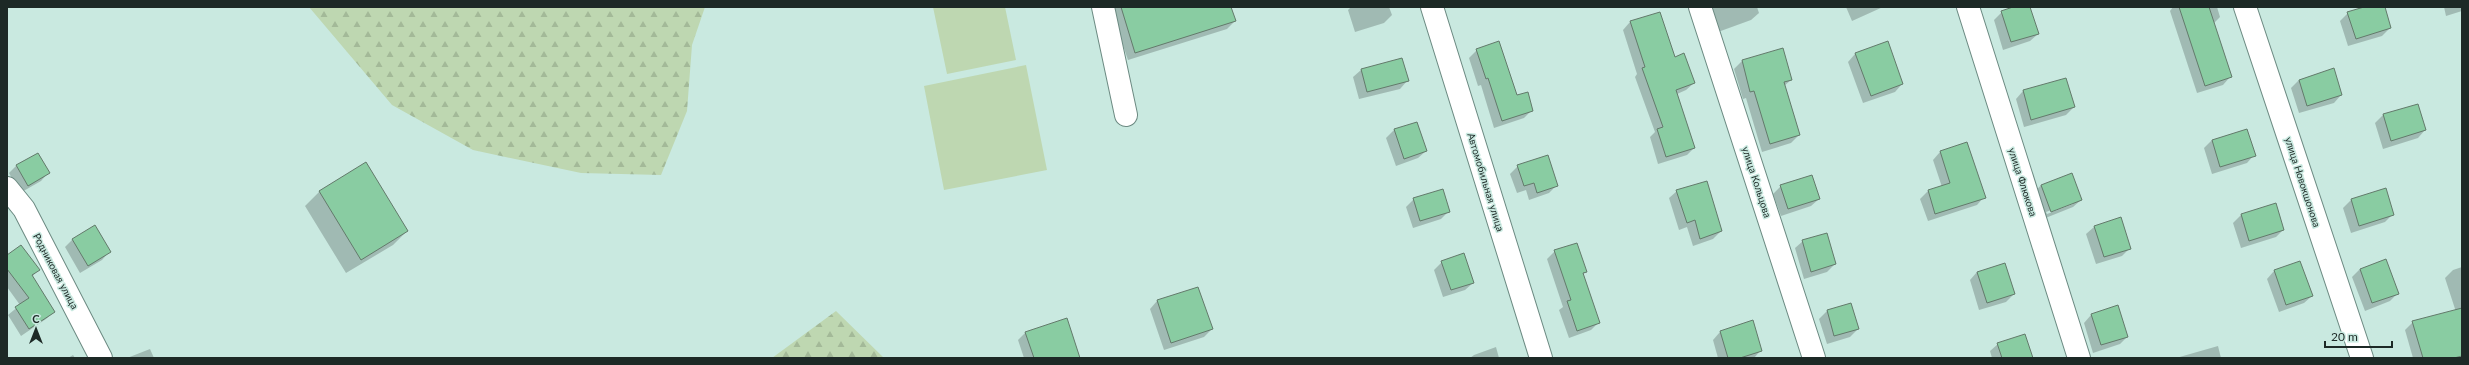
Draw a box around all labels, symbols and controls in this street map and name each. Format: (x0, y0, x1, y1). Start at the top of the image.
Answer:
street label: Автомобильная улица (1465, 131, 1507, 233)
street label: улица Новокшонова (2283, 135, 2323, 229)
street label: улица Кольцова (1740, 145, 1774, 219)
street label: улица Флюкова (2006, 146, 2040, 218)
street label: Родниковая улица (31, 231, 81, 311)
north arrow (16, 309, 56, 349)
text: С (32, 312, 40, 325)
scale bar (2325, 323, 2392, 349)
text: 20 m (2331, 329, 2358, 344)

